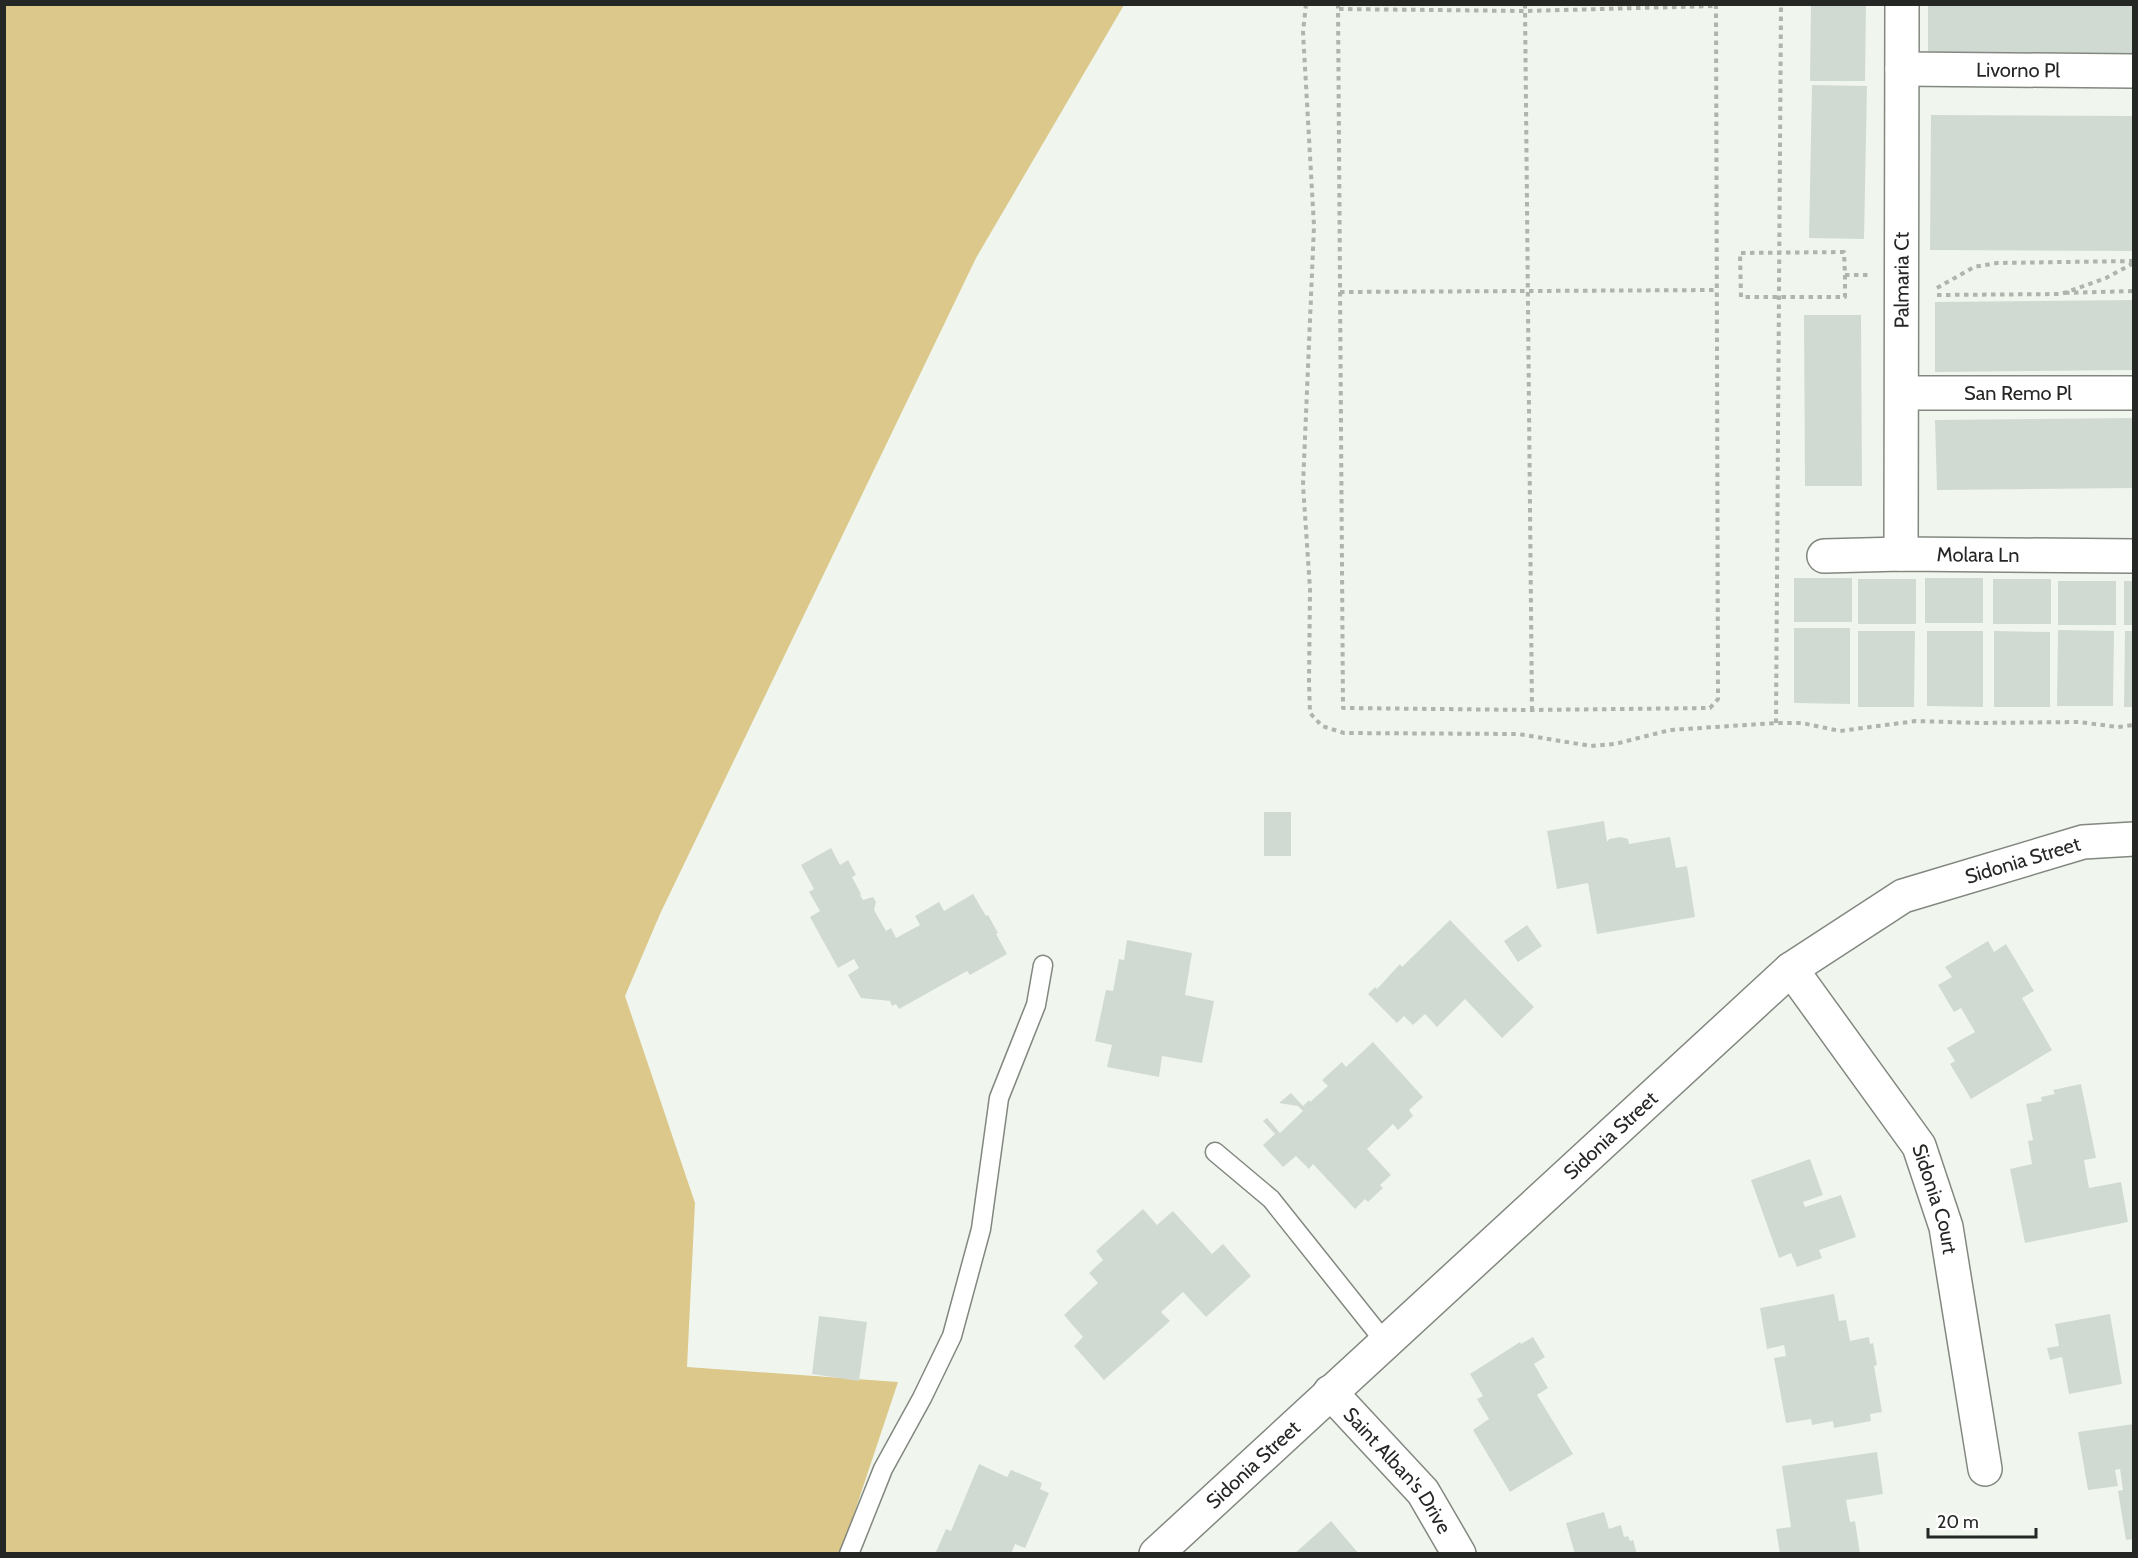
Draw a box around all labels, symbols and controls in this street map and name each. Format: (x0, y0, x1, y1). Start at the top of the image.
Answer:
street label: Livorno Pl (1976, 58, 2060, 82)
street label: Palmaria Ct (1889, 232, 1914, 328)
street label: San Remo Pl (1964, 381, 2072, 405)
street label: Molara Ln (1936, 542, 2020, 567)
street label: Sidonia Street (1962, 831, 2083, 889)
street label: Sidonia Street (1559, 1086, 1663, 1184)
street label: Sidonia Court (1907, 1141, 1962, 1256)
street label: Saint Alban's Drive (1339, 1402, 1456, 1538)
street label: Sidonia Street (1201, 1415, 1305, 1514)
scale bar (1928, 1501, 2036, 1539)
text: 20 m (1937, 1511, 1979, 1533)

